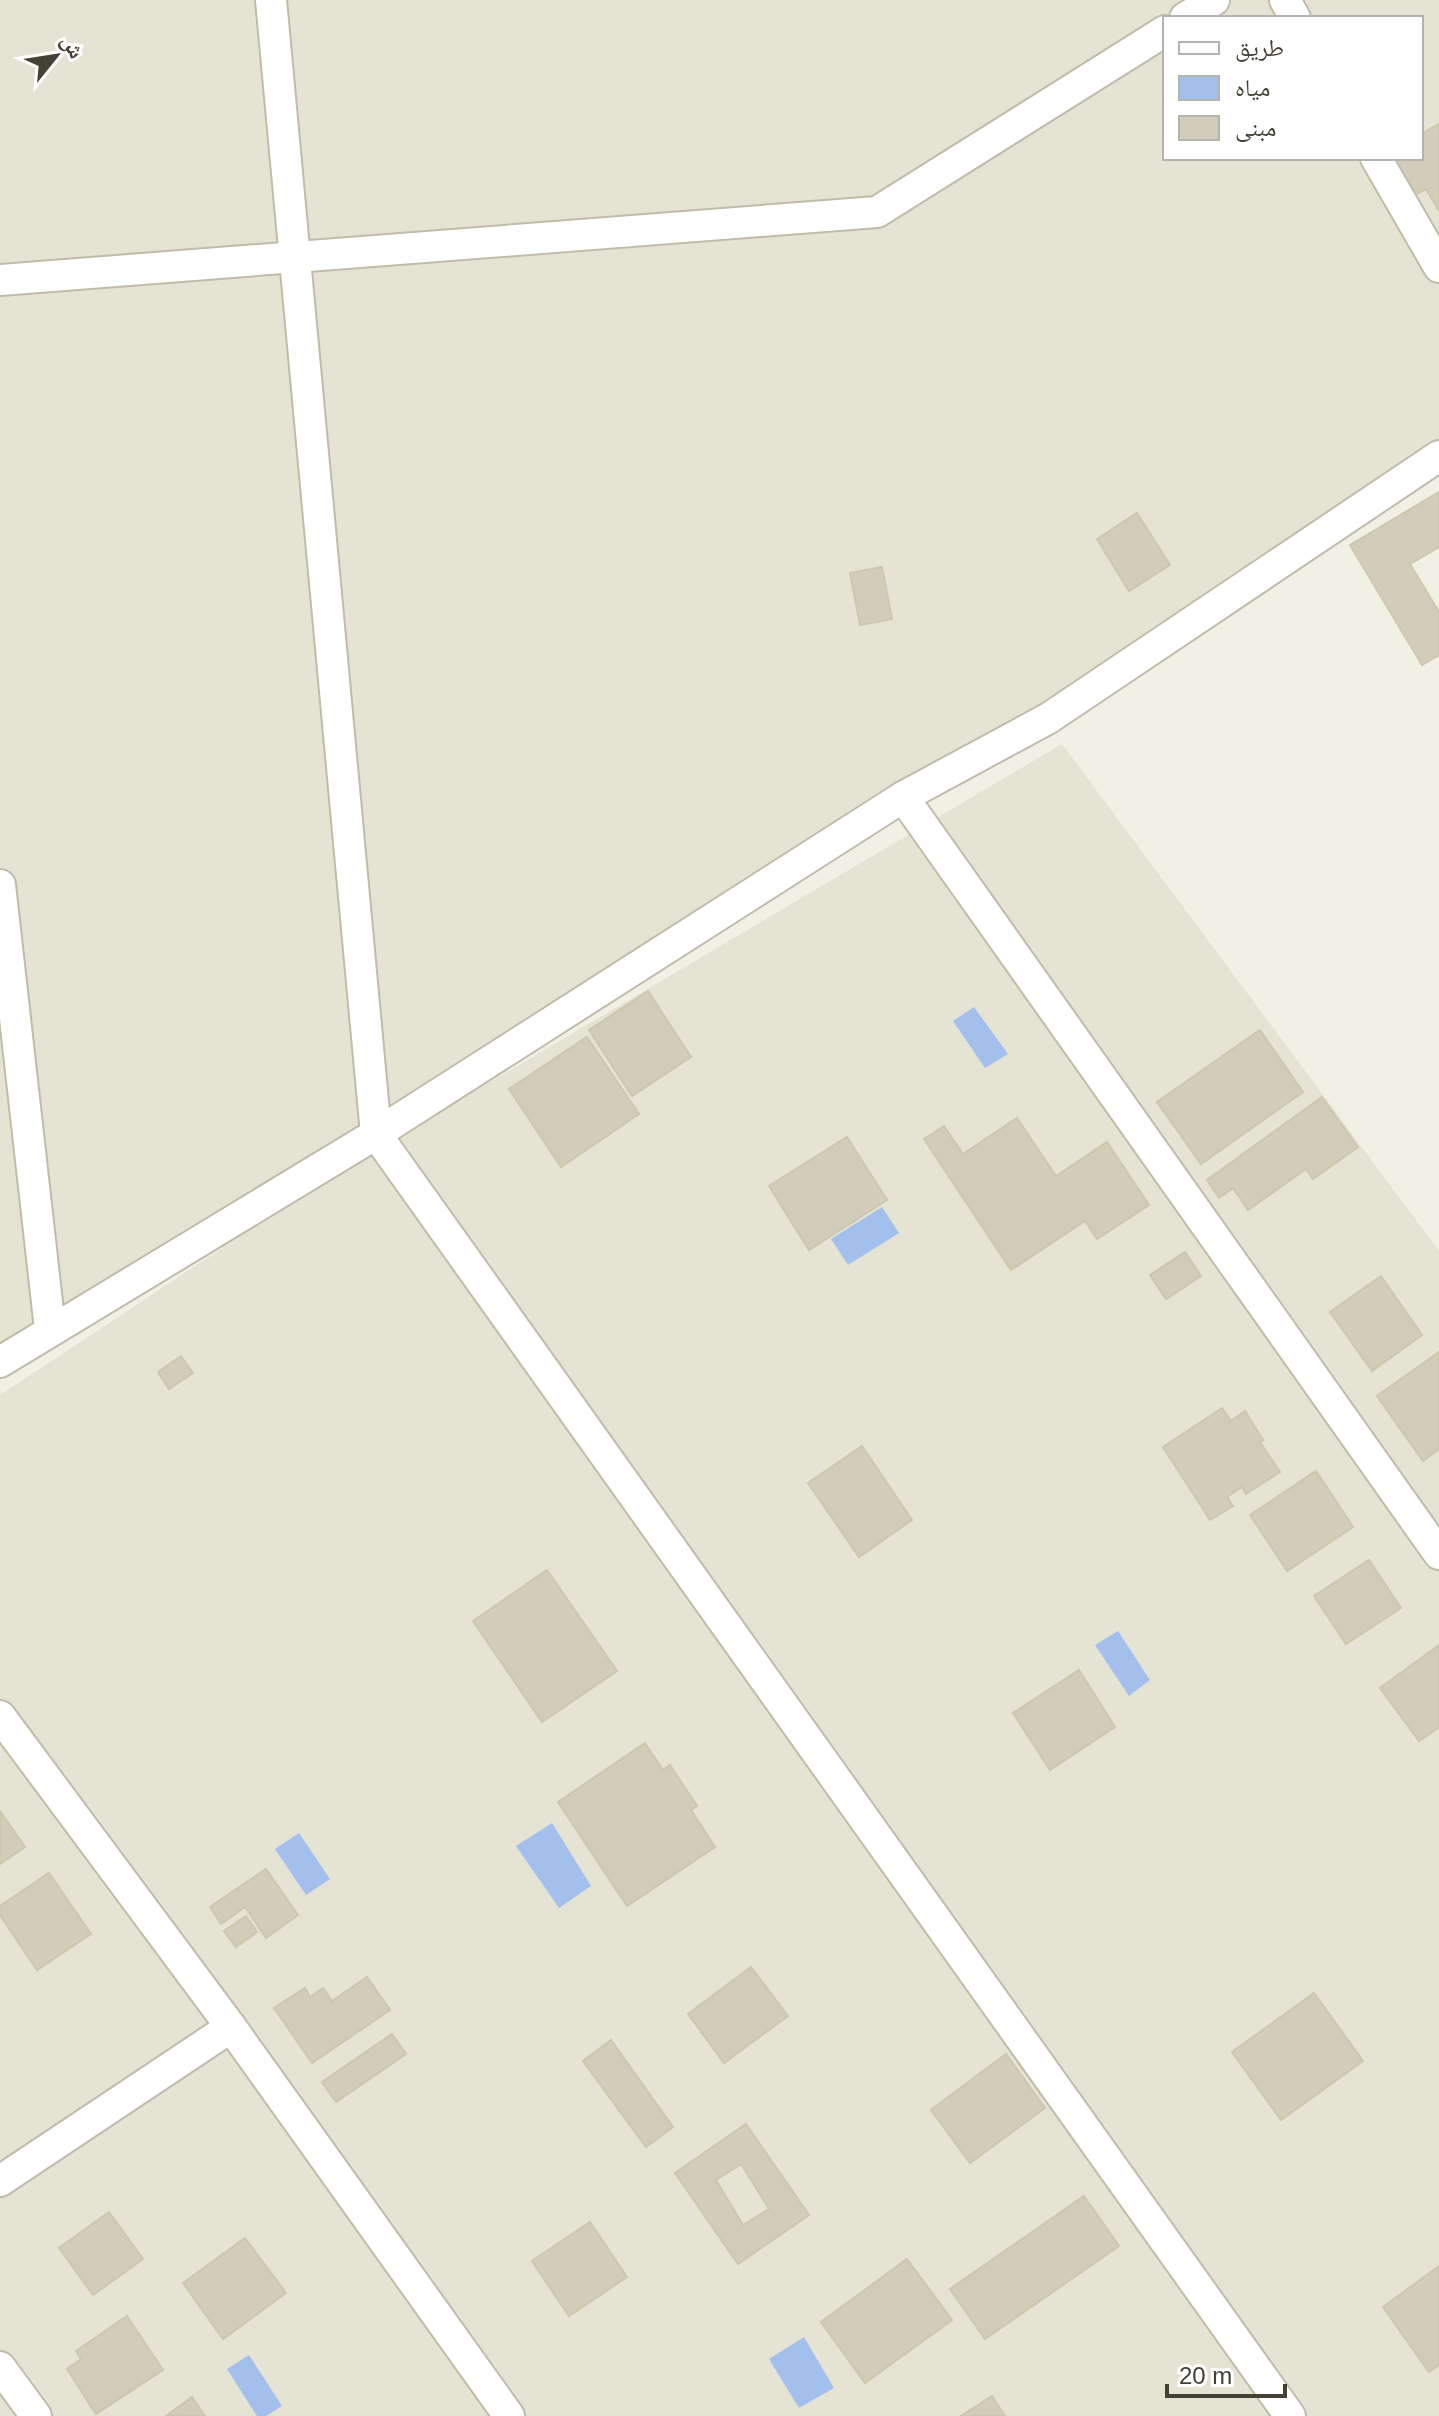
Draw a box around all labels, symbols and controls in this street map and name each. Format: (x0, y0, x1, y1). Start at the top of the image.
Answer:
north arrow (16, 16, 96, 96)
legend (1163, 16, 1423, 160)
text: ش (55, 30, 90, 63)
text: طريق (1235, 34, 1284, 62)
text: مياه (1235, 74, 1270, 101)
text: مبنى (1235, 114, 1276, 142)
scale bar (1167, 2348, 1285, 2398)
text: 20 m (1179, 2362, 1232, 2389)

